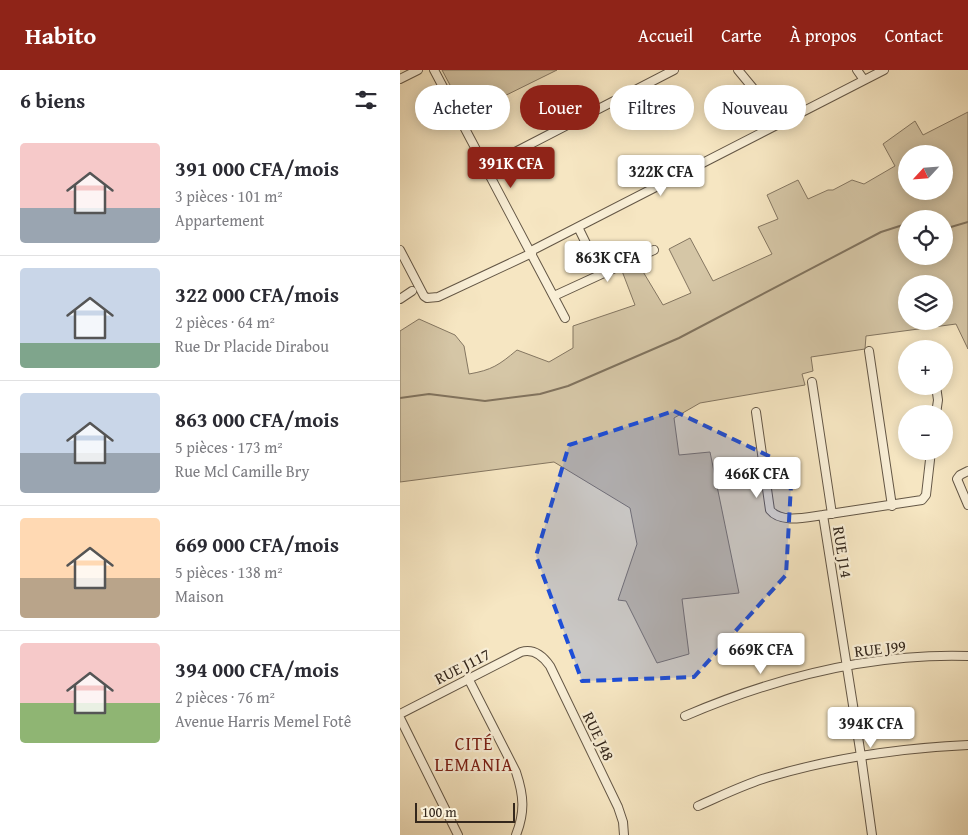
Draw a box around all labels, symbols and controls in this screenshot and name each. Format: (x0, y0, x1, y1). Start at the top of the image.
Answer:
text: Habito (25, 18, 96, 53)
text: Accueil (638, 22, 693, 49)
text: Carte (721, 22, 762, 49)
text: À propos (790, 22, 857, 49)
text: Contact (885, 22, 943, 49)
text: 6 biens (20, 85, 85, 116)
chip: Acheter (415, 85, 510, 130)
chip: Louer (520, 85, 600, 130)
chip: Filtres (610, 85, 694, 130)
chip: Nouveau (704, 85, 806, 130)
icon: filters (352, 86, 380, 114)
north arrow (898, 145, 952, 200)
map controls (898, 145, 953, 460)
pin: 391K CFA (459, 146, 563, 189)
text: 391K CFA (479, 151, 543, 175)
text: 391 000 CFA/mois (175, 153, 339, 184)
pin: 322K CFA (609, 154, 713, 197)
text: 322K CFA (629, 159, 693, 183)
icon: home (60, 163, 120, 223)
text: 3 pièces · 101 m² (175, 184, 283, 208)
text: Appartement (175, 208, 265, 232)
button: locate (898, 210, 953, 265)
pin: 863K CFA (556, 240, 660, 283)
text: 863K CFA (576, 245, 640, 269)
button: layers (898, 275, 953, 330)
text: 322 000 CFA/mois (175, 279, 339, 310)
icon: home (60, 288, 120, 348)
text: 2 pièces · 64 m² (175, 310, 275, 334)
text: Rue Dr Placide Dirabou (175, 334, 329, 358)
button: + (898, 340, 953, 395)
text: 863 000 CFA/mois (175, 404, 339, 435)
button: − (898, 405, 953, 460)
icon: home (60, 413, 120, 473)
text: 5 pièces · 173 m² (175, 435, 283, 459)
pin: 466K CFA (705, 456, 809, 499)
text: Rue Mcl Camille Bry (175, 459, 309, 483)
text: 466K CFA (725, 461, 789, 485)
street label: RUE J14 (827, 525, 859, 580)
text: 669 000 CFA/mois (175, 529, 339, 560)
icon: home (60, 538, 120, 598)
text: 5 pièces · 138 m² (175, 560, 283, 584)
text: Maison (175, 584, 224, 608)
pin: 669K CFA (709, 632, 813, 675)
street label: RUE J99 (853, 633, 907, 663)
text: 669K CFA (729, 637, 793, 661)
street label: RUE J117 (430, 642, 494, 690)
text: 394 000 CFA/mois (175, 654, 339, 685)
icon: home (60, 663, 120, 723)
text: 2 pièces · 76 m² (175, 685, 275, 709)
pin: 394K CFA (819, 706, 923, 749)
street label: RUE J48 (577, 707, 621, 765)
text: Avenue Harris Memel Fotê (175, 709, 351, 733)
text: 394K CFA (839, 711, 903, 735)
district label: CITÉ LEMANIA (435, 730, 513, 778)
scale bar (415, 800, 515, 823)
text: 100 m (422, 802, 457, 822)

